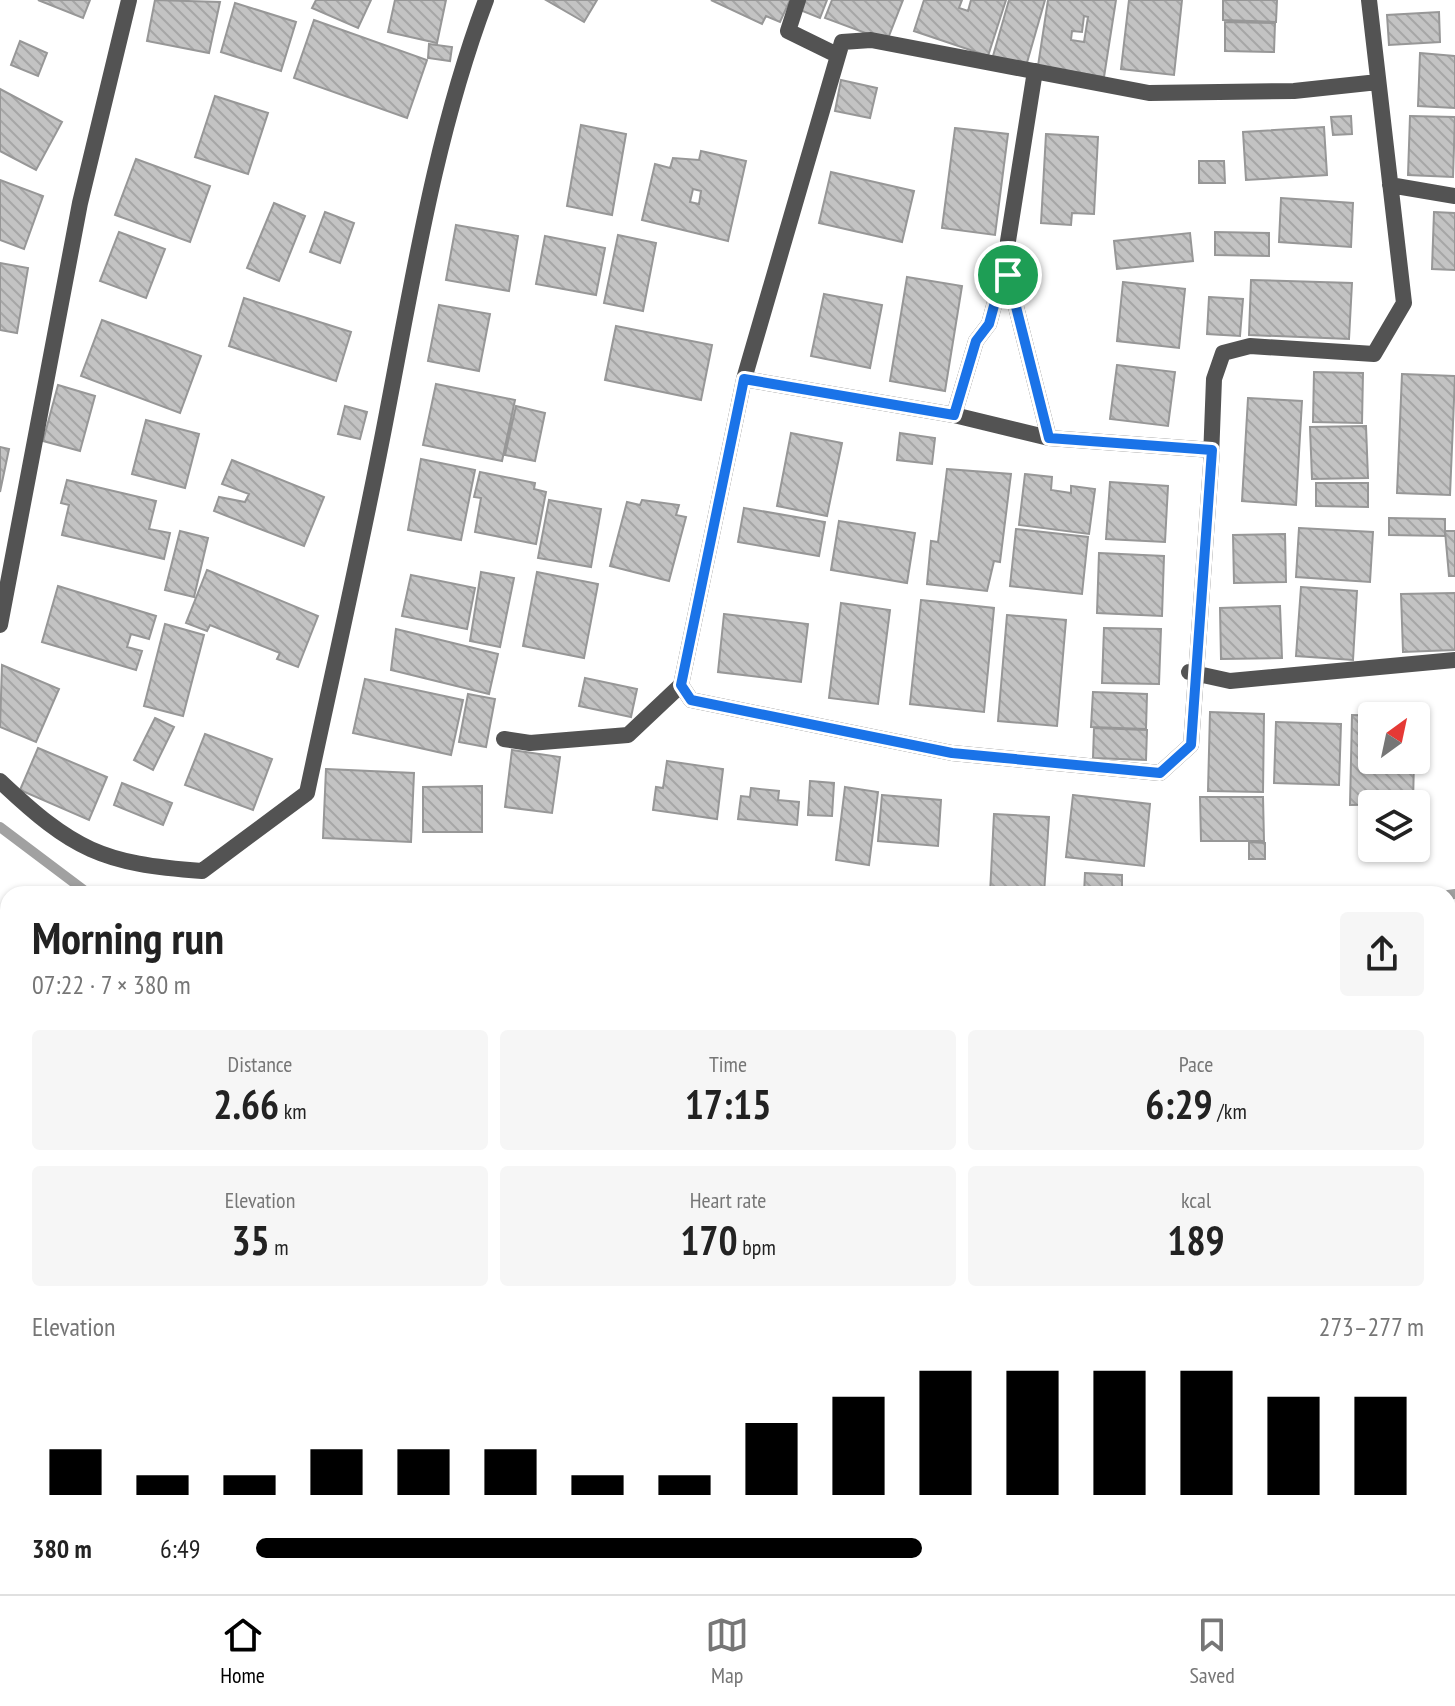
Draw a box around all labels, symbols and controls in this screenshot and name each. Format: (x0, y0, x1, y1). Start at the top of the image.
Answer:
pin (974, 241, 1042, 309)
icon: arrive (986, 253, 1030, 297)
north arrow (1358, 702, 1430, 774)
map controls (1358, 702, 1430, 862)
button: layers (1358, 790, 1430, 862)
text: Morning run (32, 909, 224, 966)
button: share (1340, 912, 1424, 996)
text: 07:22 · 7 × 380 m (32, 968, 191, 1001)
text: Distance (228, 1050, 292, 1078)
text: Time (709, 1050, 747, 1078)
text: Pace (1179, 1050, 1213, 1078)
text: 2.66 (213, 1078, 279, 1130)
text: 17:15 (685, 1078, 771, 1130)
text: 6:29 (1145, 1078, 1213, 1130)
text: km (279, 1097, 307, 1125)
text: /km (1213, 1097, 1247, 1125)
text: Elevation (225, 1186, 295, 1214)
text: Heart rate (690, 1186, 766, 1214)
text: kcal (1181, 1186, 1211, 1214)
text: 35 (231, 1214, 270, 1266)
text: 170 (680, 1214, 738, 1266)
text: 189 (1167, 1214, 1225, 1266)
text: m (270, 1233, 289, 1261)
text: bpm (738, 1233, 776, 1261)
text: Elevation (32, 1310, 115, 1343)
text: 273–277 m (1319, 1310, 1424, 1343)
text: 380 m (32, 1532, 92, 1565)
text: 6:49 (160, 1532, 200, 1565)
tab: Home (220, 1613, 265, 1689)
tab: Map (705, 1613, 749, 1689)
tab: Saved (1189, 1613, 1235, 1689)

